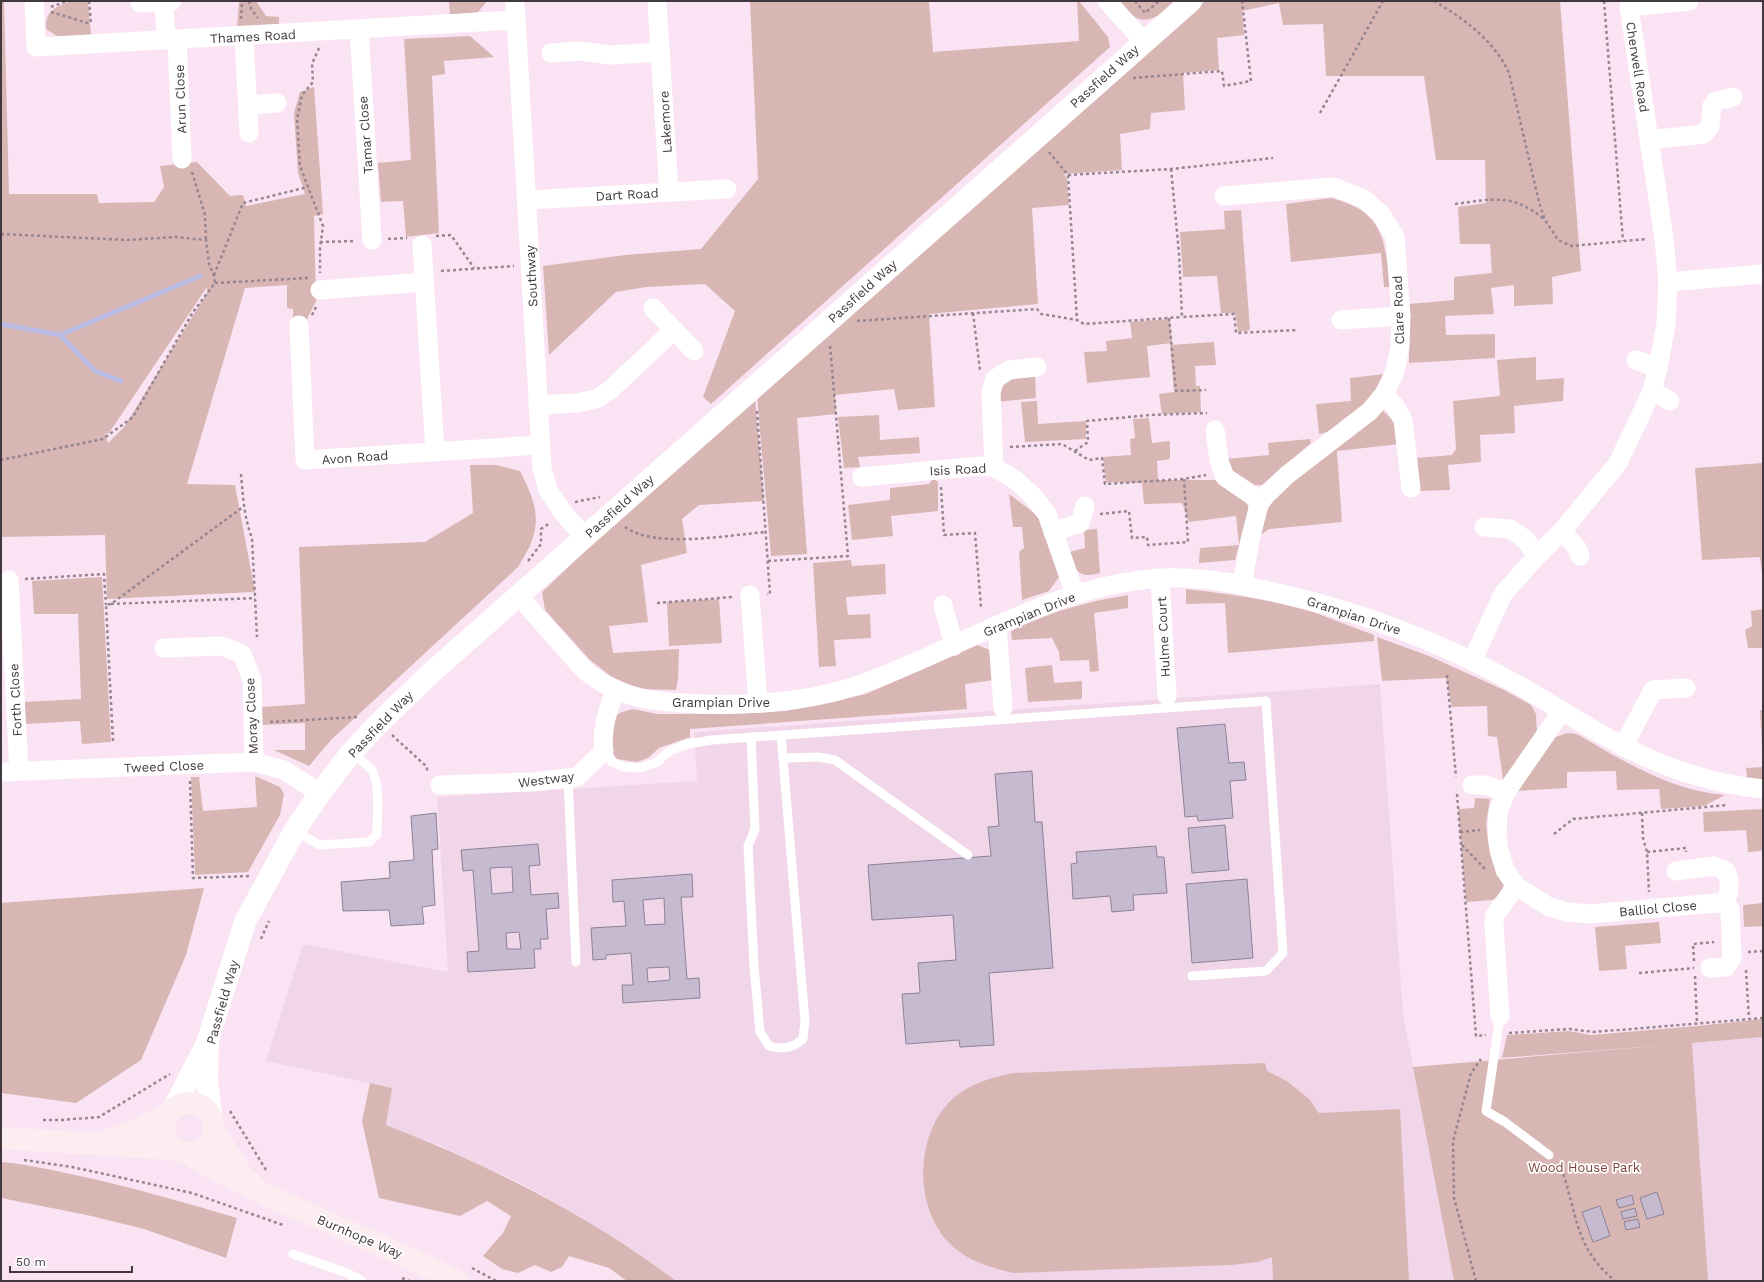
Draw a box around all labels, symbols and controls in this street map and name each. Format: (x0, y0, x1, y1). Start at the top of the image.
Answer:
street label: Cherwell Road (1623, 21, 1652, 113)
street label: Thames Road (210, 27, 296, 46)
street label: Passfield Way (1067, 42, 1142, 111)
street label: Arun Close (172, 64, 189, 134)
street label: Lakemore (656, 90, 675, 154)
street label: Tamar Close (355, 95, 376, 174)
street label: Dart Road (595, 185, 659, 204)
street label: Southway (522, 244, 541, 307)
street label: Passfield Way (825, 257, 900, 326)
street label: Clare Road (1390, 275, 1407, 345)
street label: Avon Road (321, 448, 389, 467)
street label: Isis Road (929, 461, 987, 478)
street label: Passfield Way (582, 472, 657, 541)
street label: Grampian Drive (981, 589, 1077, 640)
street label: Grampian Drive (1305, 593, 1403, 638)
street label: Hulme Court (1154, 596, 1173, 678)
street label: Forth Close (6, 663, 25, 737)
street label: Moray Close (242, 677, 261, 755)
street label: Passfield Way (345, 688, 416, 761)
street label: Grampian Drive (672, 695, 770, 710)
street label: Tweed Close (124, 758, 204, 775)
street label: Westway (517, 769, 575, 790)
street label: Balliol Close (1618, 898, 1698, 919)
street label: Passfield Way (203, 958, 242, 1046)
park label: Wood House Park (1528, 1160, 1641, 1175)
street label: Burnhope Way (315, 1212, 405, 1261)
scale bar (10, 1248, 132, 1274)
text: 50 m (16, 1255, 46, 1269)

